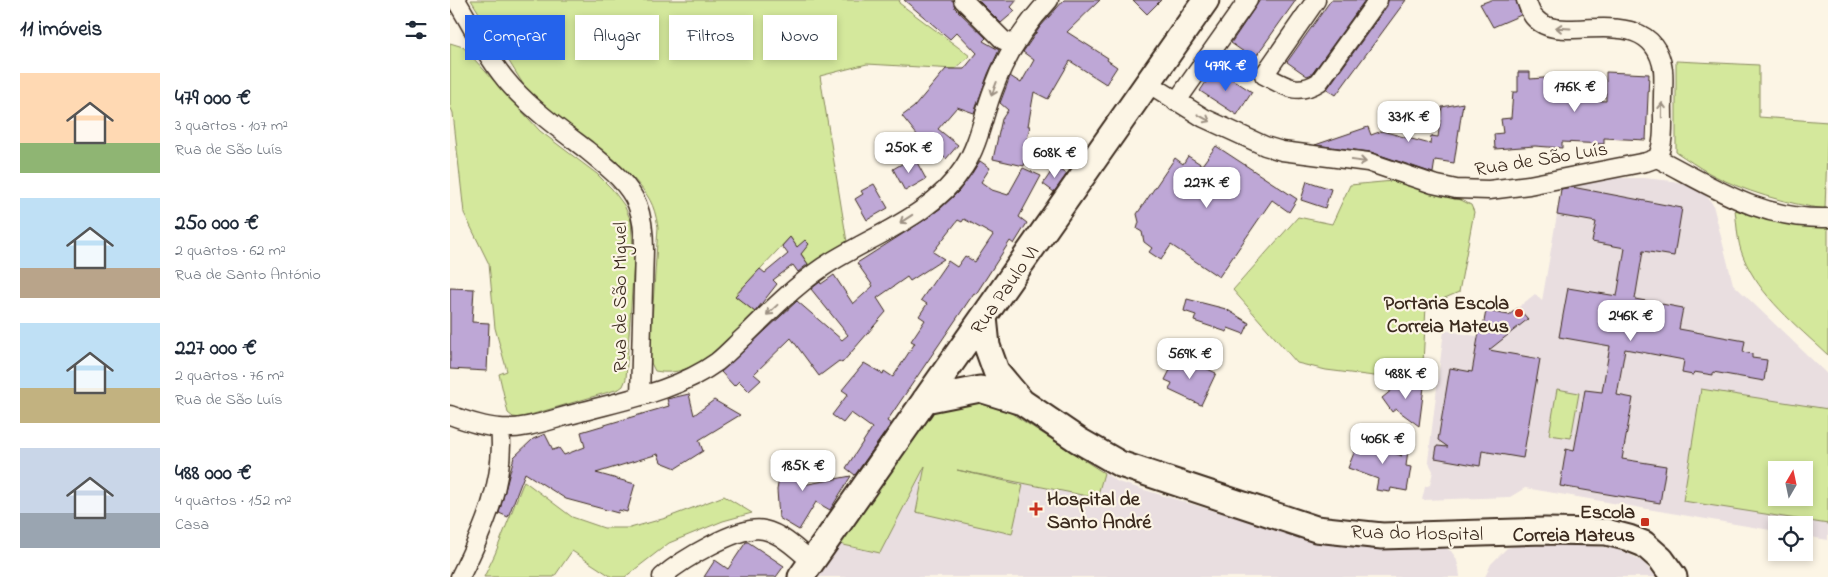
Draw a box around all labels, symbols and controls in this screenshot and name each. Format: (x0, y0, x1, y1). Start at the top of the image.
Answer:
text: 11 imóveis (20, 15, 102, 45)
chip: Comprar (465, 15, 565, 60)
chip: Alugar (575, 15, 659, 60)
chip: Filtros (669, 15, 753, 60)
chip: Novo (763, 15, 837, 60)
icon: filters (402, 16, 430, 44)
one-way arrow (1555, 24, 1571, 33)
pin: 479K € (1185, 49, 1267, 92)
text: 479K € (1206, 54, 1246, 78)
pin: 176K € (1534, 70, 1616, 113)
text: 176K € (1554, 75, 1596, 99)
one-way arrow (988, 81, 998, 96)
text: 479 000 € (175, 84, 251, 114)
icon: home (60, 93, 120, 153)
pin: 331K € (1368, 100, 1450, 143)
one-way arrow (1658, 102, 1667, 118)
text: 331K € (1388, 105, 1430, 129)
one-way arrow (1197, 113, 1211, 123)
text: 3 quartos · 107 m² (175, 114, 288, 138)
pin: 250K € (868, 132, 950, 174)
text: 250K € (886, 136, 932, 160)
pin: 608K € (1014, 136, 1096, 179)
street label: Rua de São Luís (1473, 136, 1610, 185)
text: Rua de São Luís (175, 138, 283, 162)
text: 608K € (1034, 141, 1076, 165)
one-way arrow (1351, 156, 1367, 166)
pin: 227K € (1166, 166, 1248, 209)
text: 227K € (1184, 171, 1230, 195)
text: 250 000 € (175, 209, 259, 239)
one-way arrow (899, 214, 913, 224)
icon: home (60, 218, 120, 278)
street label: Rua de São Miguel (607, 222, 637, 372)
text: 2 quartos · 62 m² (175, 239, 286, 263)
street label: Rua Paulo VI (964, 240, 1048, 341)
text: Rua de Santo António (175, 263, 321, 287)
place label: Portaria Escola Correia Mateus (1384, 290, 1509, 342)
pin: 246K € (1590, 300, 1672, 342)
one-way arrow (766, 304, 778, 316)
text: 246K € (1609, 304, 1653, 328)
marker: Portaria Escola Correia Mateus (1513, 307, 1525, 319)
text: 227 000 € (175, 334, 257, 364)
pin: 569K € (1149, 338, 1231, 380)
text: 569K € (1168, 342, 1212, 366)
icon: home (60, 343, 120, 403)
pin: 488K € (1365, 358, 1447, 400)
text: 488K € (1385, 362, 1427, 386)
text: 2 quartos · 76 m² (175, 364, 284, 388)
text: Rua de São Luís (175, 388, 283, 412)
pin: 406K € (1342, 422, 1424, 465)
text: 406K € (1361, 427, 1405, 451)
pin: 185K € (762, 450, 844, 492)
text: 185K € (781, 454, 825, 478)
text: 488 000 € (175, 459, 252, 489)
north arrow (1768, 461, 1812, 506)
map controls (1768, 461, 1813, 561)
icon: home (60, 468, 120, 528)
place label: Hospital de Santo André (1047, 486, 1152, 538)
text: 4 quartos · 152 m² (175, 489, 292, 513)
place label: Escola Correia Mateus (1513, 499, 1635, 551)
marker: Hospital de Santo André (1029, 502, 1043, 516)
text: Casa (175, 513, 209, 537)
marker: Escola Correia Mateus (1639, 516, 1651, 528)
button: locate (1768, 516, 1813, 561)
street label: Rua do Hospital (1350, 519, 1483, 550)

